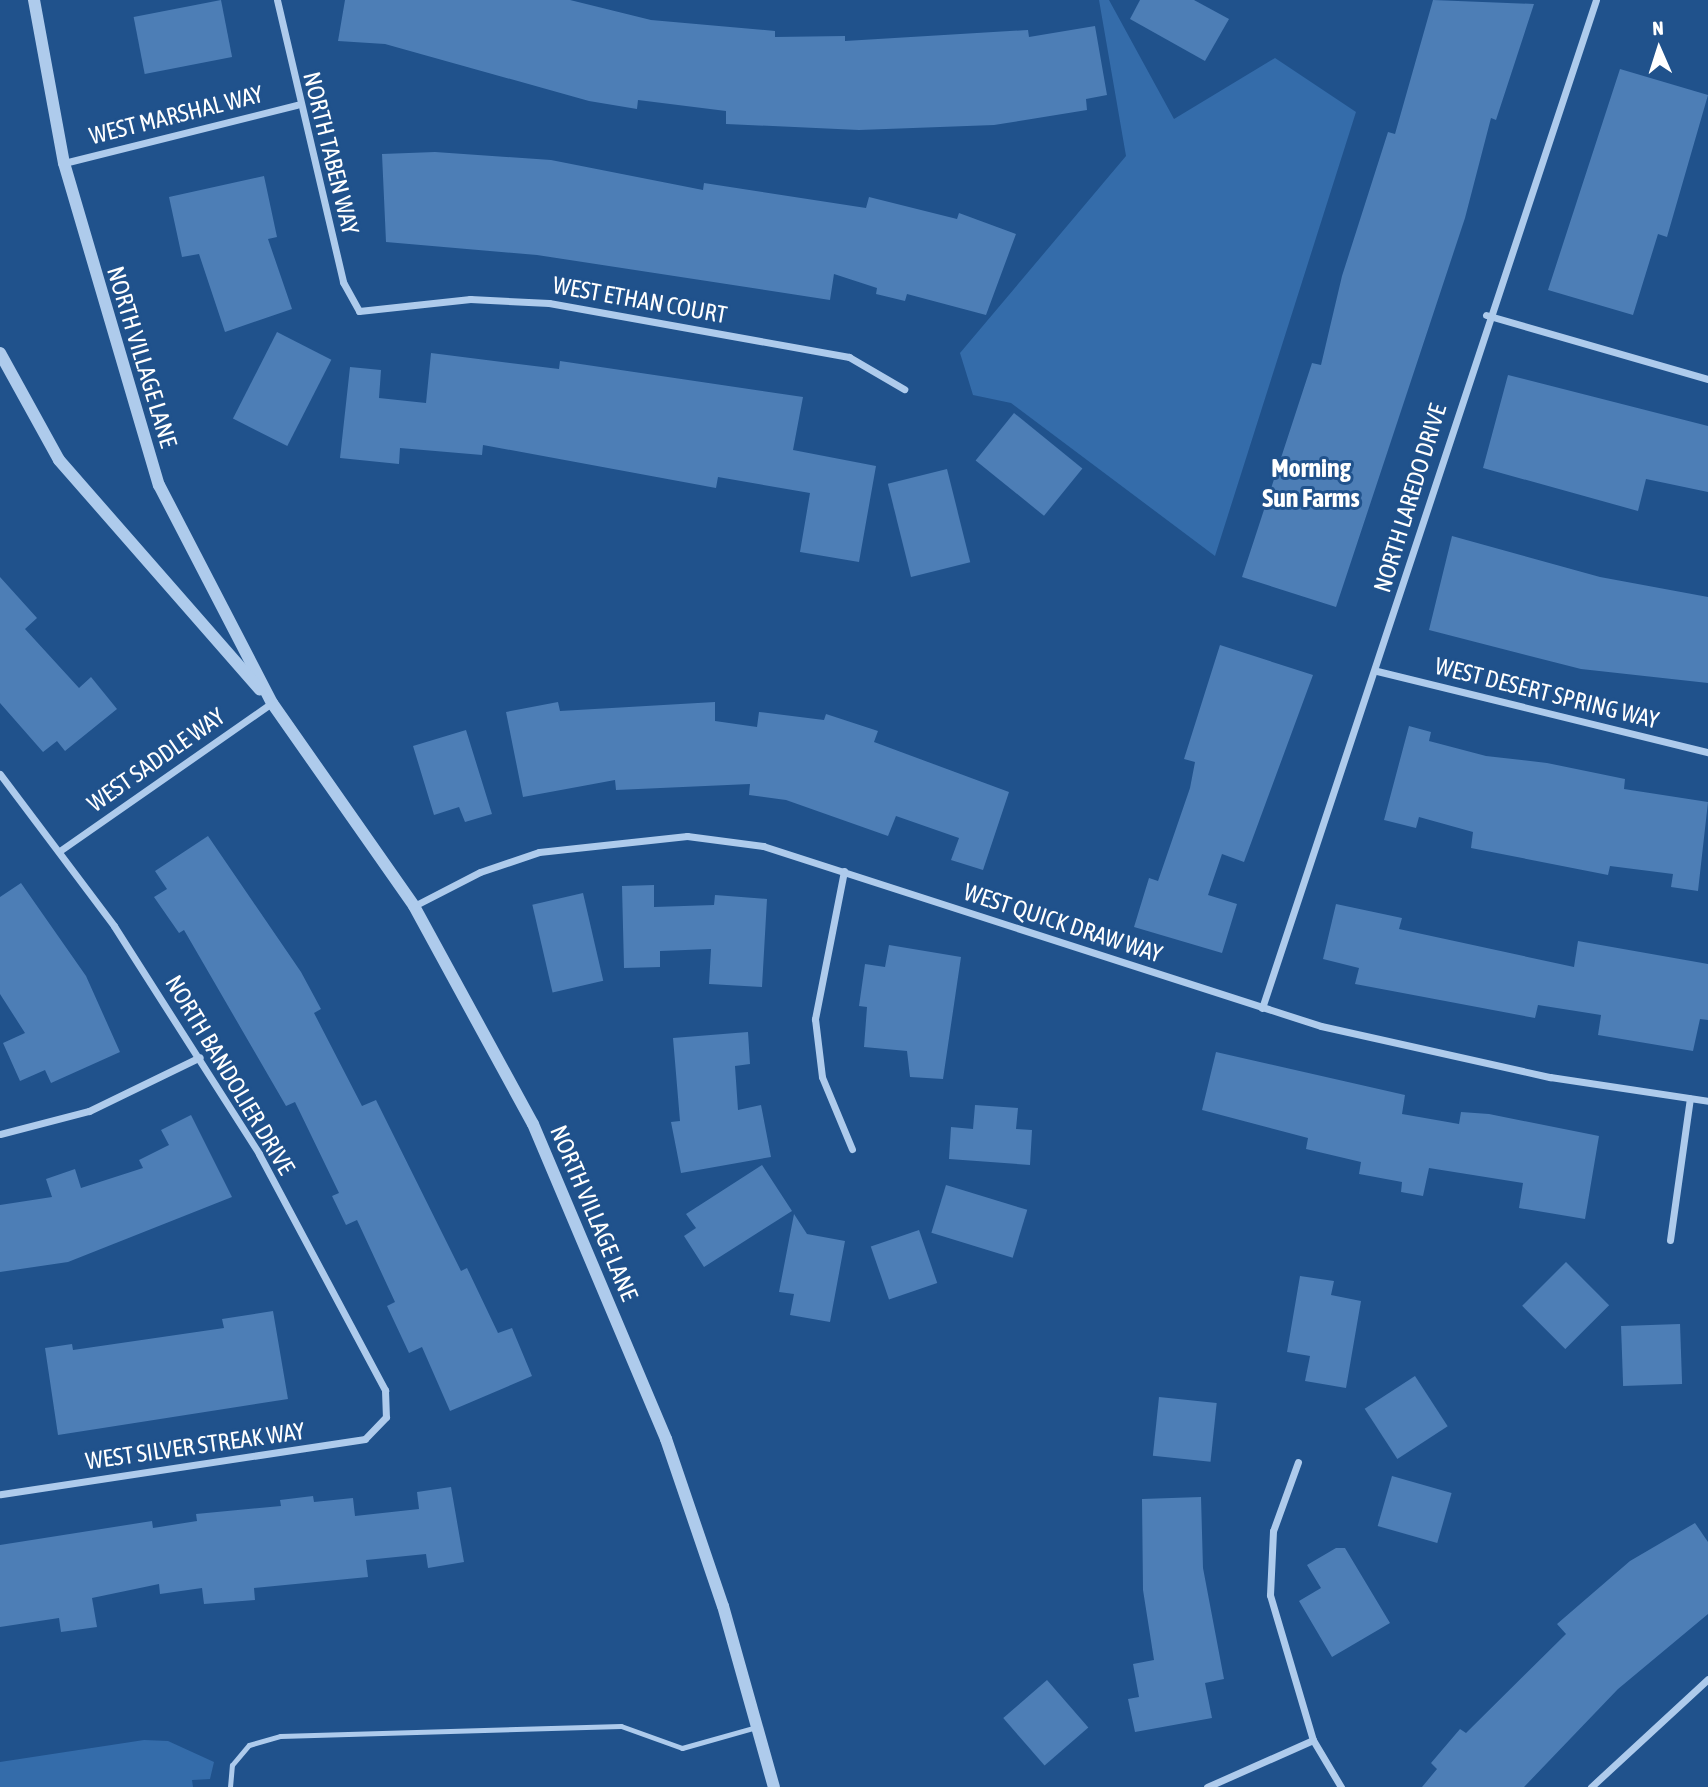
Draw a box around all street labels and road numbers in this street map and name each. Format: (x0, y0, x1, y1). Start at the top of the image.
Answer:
street label: NORTH TABEN WAY (297, 69, 365, 237)
street label: WEST MARSHAL WAY (86, 80, 266, 150)
street label: NORTH VILLAGE LANE (101, 263, 183, 451)
street label: WEST ETHAN COURT (551, 270, 729, 330)
street label: NORTH LAREDO DRIVE (1368, 400, 1452, 596)
street label: WEST DESERT SPRING WAY (1432, 651, 1662, 735)
street label: WEST SADDLE WAY (82, 702, 230, 818)
street label: WEST QUICK DRAW WAY (960, 877, 1166, 969)
street label: NORTH BANDOLIER DRIVE (159, 970, 301, 1180)
street label: NORTH VILLAGE LANE (544, 1121, 644, 1305)
street label: WEST SILVER STREAK WAY (84, 1416, 306, 1476)

